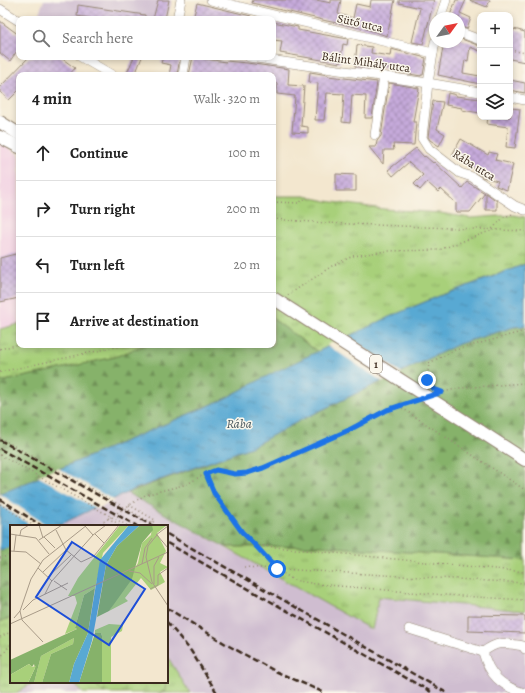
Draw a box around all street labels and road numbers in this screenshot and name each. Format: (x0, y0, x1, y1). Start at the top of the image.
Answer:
street label: Sütő utca (336, 10, 385, 36)
street label: Bálint Mihály utca (321, 48, 412, 76)
street label: Rába utca (450, 146, 499, 185)
road number: 1 (370, 355, 382, 373)

